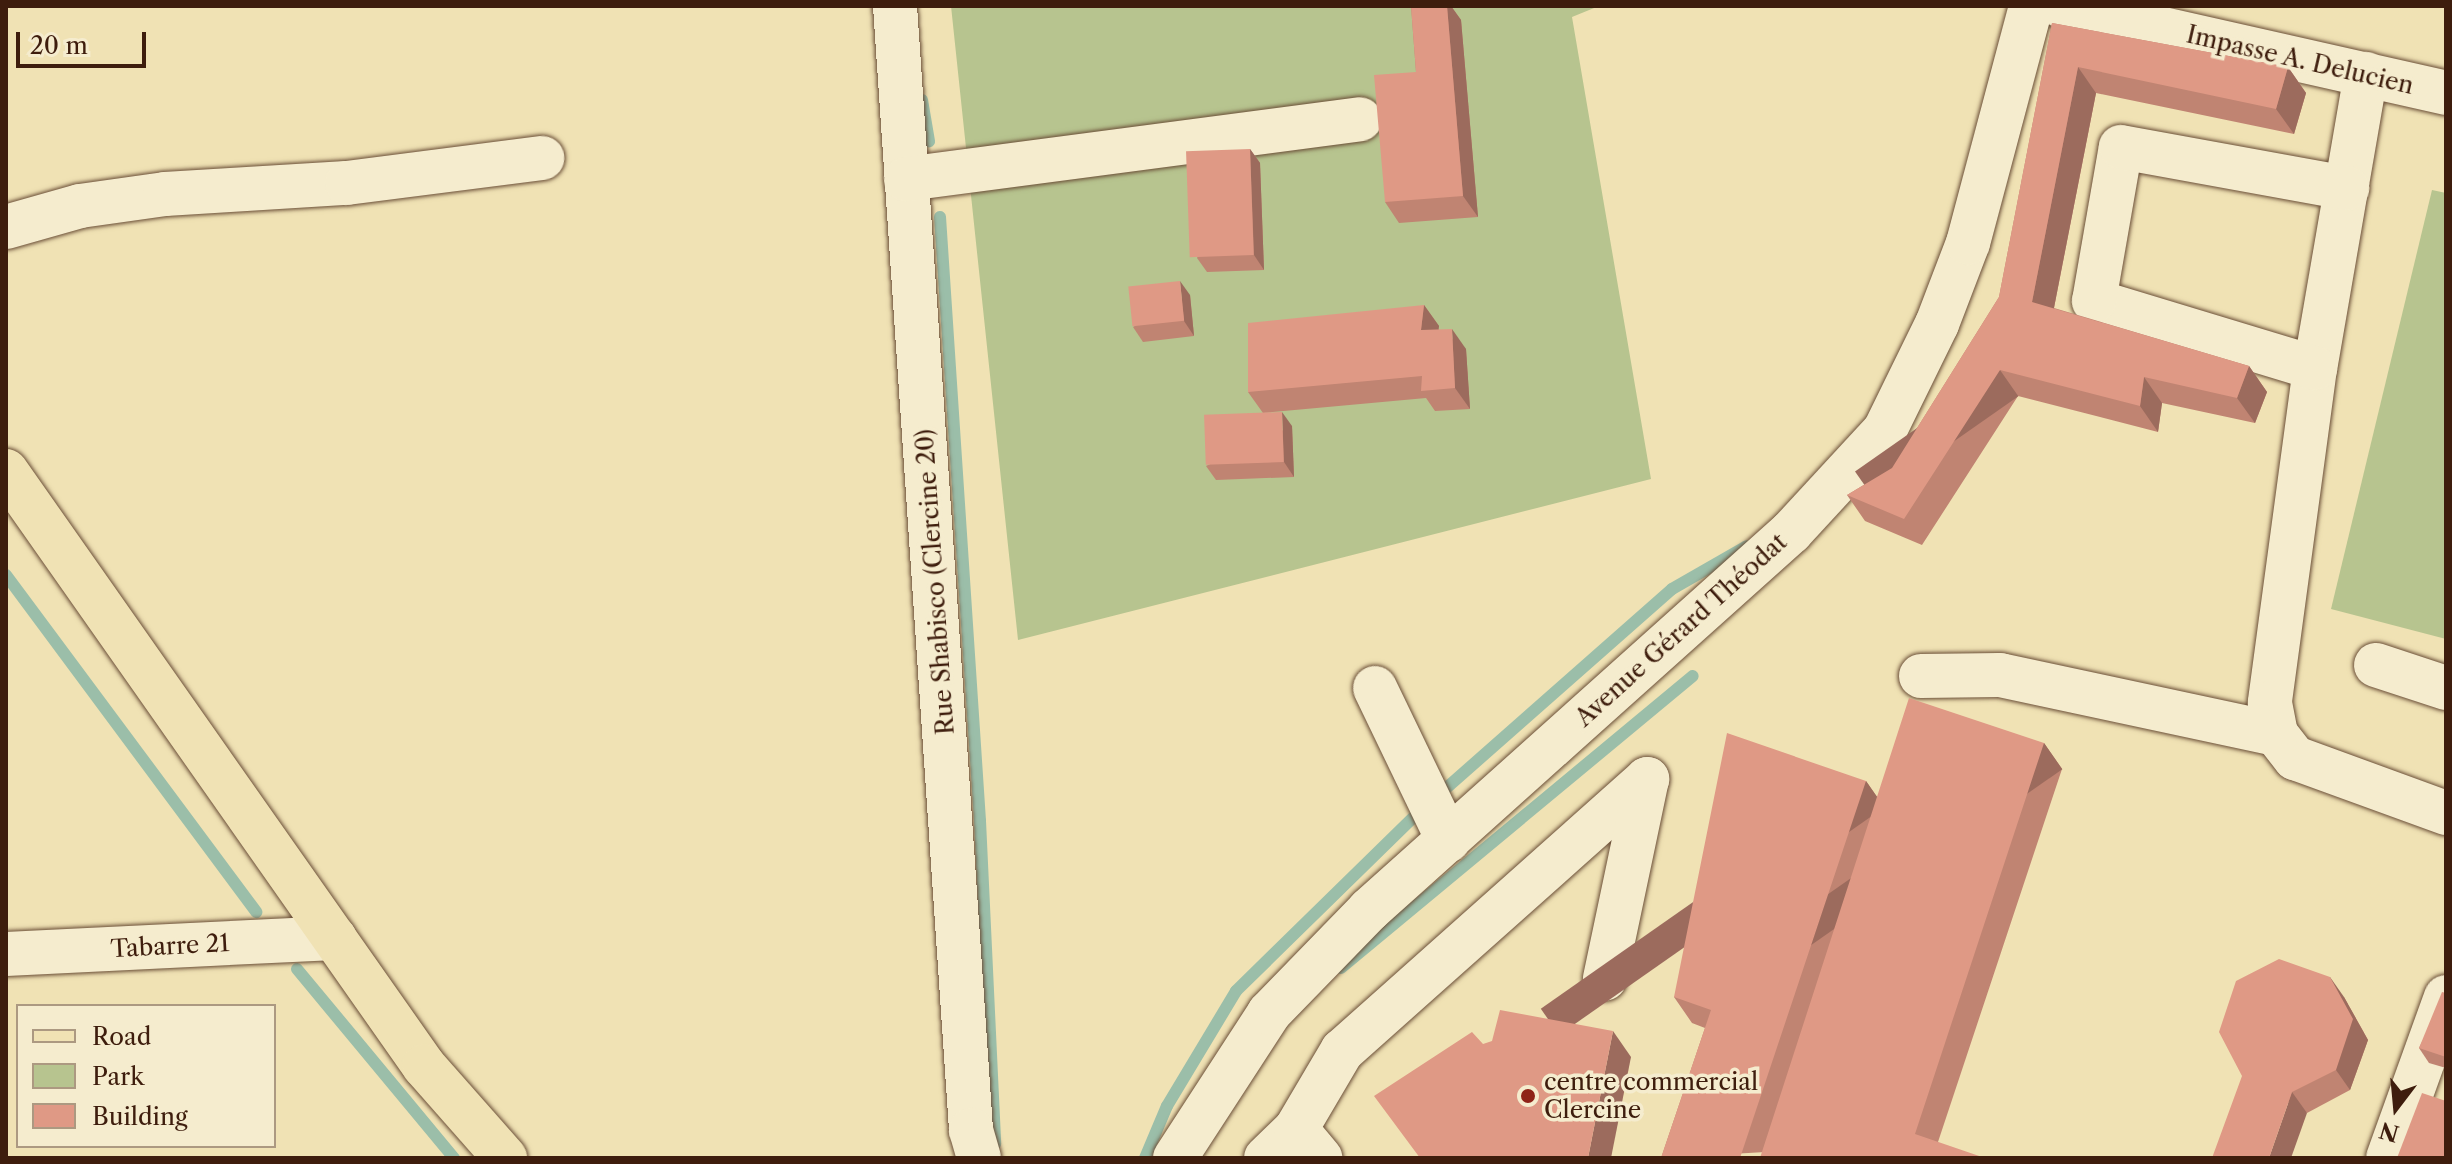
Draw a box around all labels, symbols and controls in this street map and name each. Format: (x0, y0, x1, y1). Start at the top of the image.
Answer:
scale bar (20, 16, 150, 66)
street label: Impasse A. Delucien (2183, 20, 2417, 100)
text: 20 m (30, 31, 88, 60)
street label: Rue Shabisco (Clercine 20) (910, 428, 960, 736)
street label: Avenue Gérard Théodat (1569, 527, 1793, 733)
street label: Tabarre 21 (110, 929, 230, 963)
legend (16, 1004, 276, 1148)
text: Road (92, 1022, 151, 1051)
text: Park (92, 1062, 144, 1091)
place label: centre commercial Clercine (1544, 1068, 1758, 1124)
north arrow (2356, 1068, 2436, 1148)
marker: centre commercial Clercine (1519, 1087, 1537, 1105)
text: Building (92, 1102, 188, 1131)
text: N (2376, 1116, 2402, 1147)

